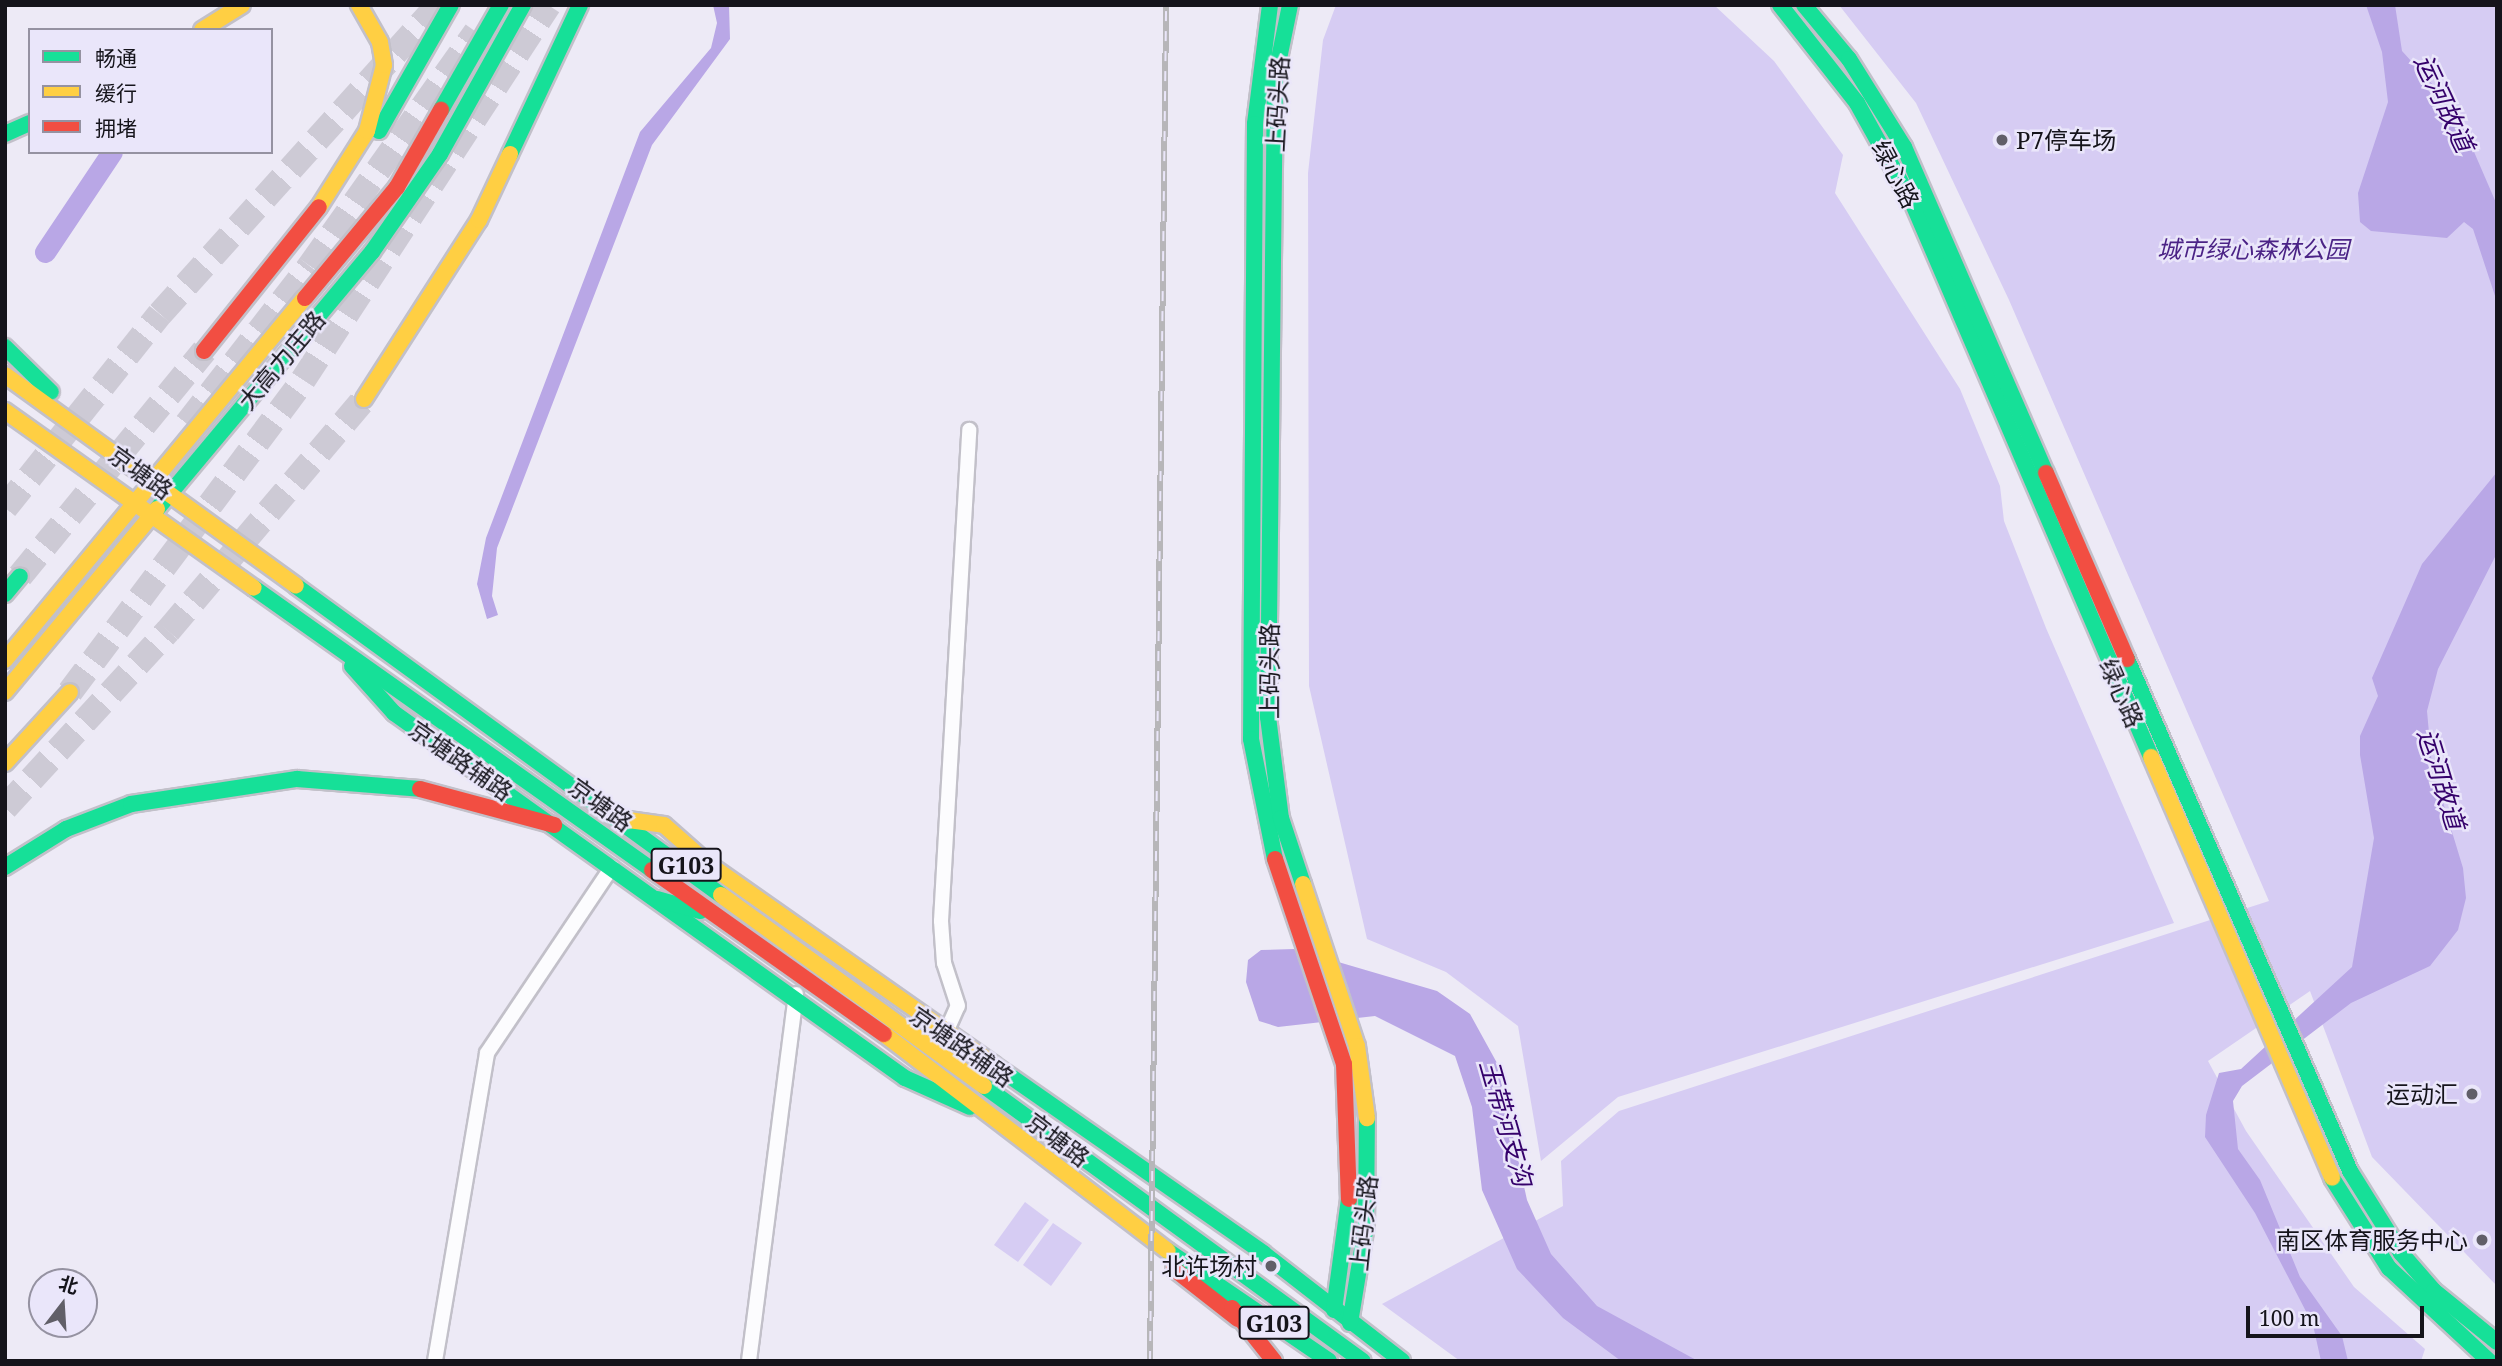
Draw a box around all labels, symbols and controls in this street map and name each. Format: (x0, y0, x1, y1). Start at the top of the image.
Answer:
legend (28, 28, 273, 154)
text: 畅通 (95, 44, 137, 72)
water label: 运河故道 (2408, 49, 2480, 157)
street label: 上码头路 (1260, 55, 1294, 153)
text: 缓行 (95, 79, 137, 107)
text: 拥堵 (95, 114, 137, 142)
place label: P7停车场 (2016, 126, 2116, 154)
marker: P7停车场 (1994, 132, 2010, 148)
street label: 绿心路 (1866, 135, 1926, 213)
park label: 城市绿心森林公园 (2157, 235, 2349, 263)
street label: 大高力庄路 (231, 305, 331, 415)
street label: 京塘路 (103, 439, 179, 505)
street label: 上码头路 (1255, 623, 1283, 719)
street label: 绿心路 (2094, 654, 2150, 732)
street label: 京塘路辅路 (404, 714, 518, 806)
water label: 运河故道 (2411, 725, 2471, 833)
street label: 京塘路 (563, 771, 639, 837)
road number: G103 (649, 846, 723, 884)
street label: 京塘路辅路 (905, 1000, 1019, 1092)
water label: 玉带河支沟 (1473, 1056, 1539, 1190)
place label: 运动汇 (2386, 1080, 2458, 1108)
marker: 运动汇 (2464, 1086, 2480, 1102)
street label: 京塘路 (1021, 1106, 1095, 1172)
street label: 上码头路 (1344, 1174, 1382, 1272)
place label: 南区体育服务中心 (2276, 1226, 2468, 1254)
marker: 南区体育服务中心 (2474, 1232, 2490, 1248)
place label: 北许场村 (1161, 1252, 1257, 1280)
marker: 北许场村 (1263, 1258, 1279, 1274)
north arrow (28, 1268, 98, 1338)
text: 北 (56, 1270, 81, 1300)
scale bar (2250, 1292, 2428, 1336)
road number: G103 (1237, 1304, 1311, 1342)
text: 100 m (2259, 1304, 2320, 1332)

